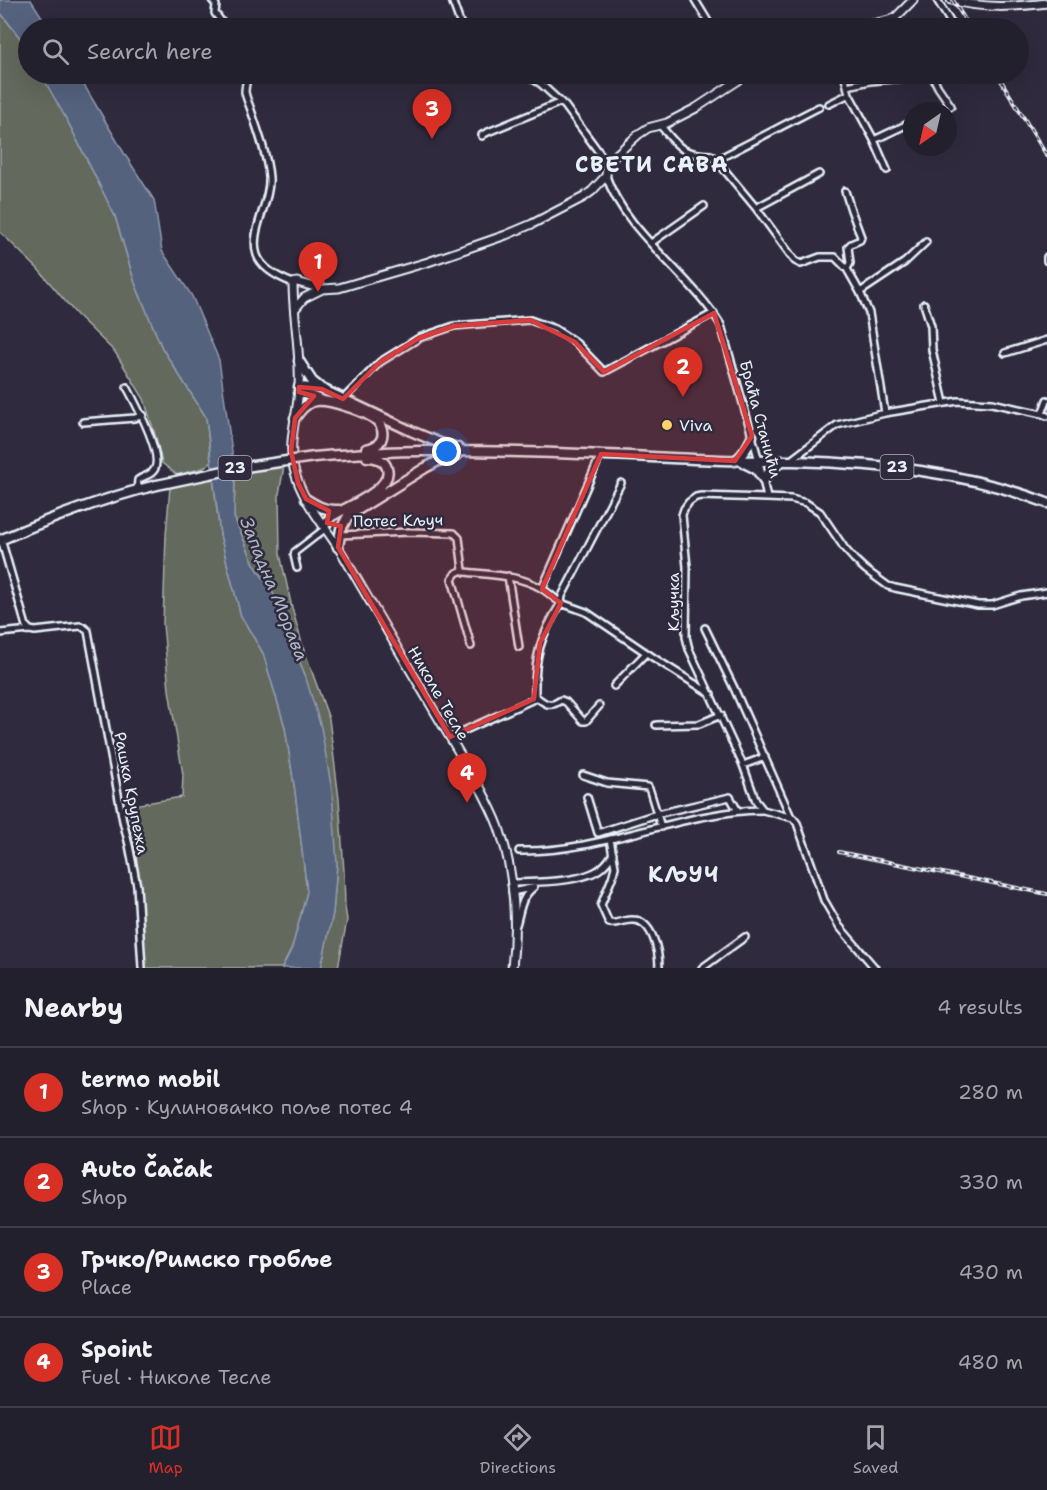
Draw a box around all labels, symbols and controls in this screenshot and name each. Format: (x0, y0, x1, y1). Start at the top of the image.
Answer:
search box (18, 18, 1029, 84)
icon: search (39, 35, 72, 68)
text: Search here (87, 37, 213, 66)
pin: 3 (412, 90, 452, 139)
north arrow (903, 102, 957, 156)
district label: СВЕТИ САВА (575, 150, 729, 179)
pin: 1 (298, 242, 338, 292)
pin: 2 (664, 348, 702, 397)
street label: Браћа Станићи (735, 358, 786, 480)
place label: Viva (679, 415, 712, 436)
marker: Viva (660, 418, 674, 432)
your location (432, 437, 461, 466)
road number: 23 (880, 455, 914, 479)
road number: 23 (218, 456, 252, 480)
street label: Потес Кључ (353, 509, 443, 532)
water label: Западна Морава (234, 513, 314, 665)
street label: Кључка (663, 573, 684, 631)
street label: Николе Тесле (403, 642, 474, 744)
street label: Рашка Крупежа (109, 730, 154, 856)
pin: 4 (448, 754, 486, 803)
district label: КЉУЧ (648, 860, 720, 889)
text: Nearby (24, 990, 123, 1025)
text: 4 results (937, 994, 1023, 1020)
text: termo mobil (81, 1065, 220, 1094)
text: 1 (39, 1079, 48, 1105)
text: 280 m (958, 1079, 1023, 1105)
text: Shop · Кулиновачко поље потес 4 (81, 1094, 413, 1120)
text: Auto Čačak (81, 1155, 213, 1184)
text: 2 (37, 1169, 51, 1195)
text: 330 m (959, 1169, 1023, 1195)
text: Shop (81, 1184, 128, 1210)
text: Грчко/Римско гробље (81, 1245, 332, 1274)
text: 3 (37, 1259, 51, 1285)
text: 430 m (959, 1259, 1023, 1285)
text: Place (81, 1274, 132, 1300)
text: Spoint (81, 1335, 152, 1364)
text: 4 (37, 1349, 51, 1375)
text: 480 m (958, 1349, 1023, 1375)
text: Fuel · Николе Тесле (81, 1364, 271, 1390)
tab: Map (149, 1421, 183, 1478)
tab: Directions (480, 1421, 556, 1478)
tab: Saved (853, 1421, 899, 1478)

